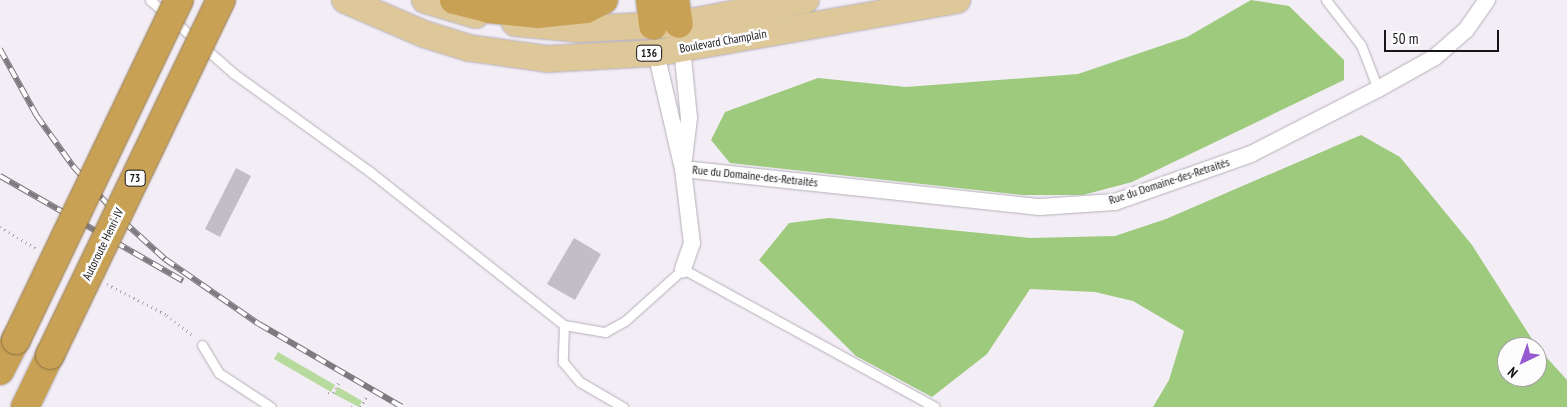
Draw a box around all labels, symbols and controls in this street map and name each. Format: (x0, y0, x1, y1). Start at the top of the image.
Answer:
scale bar (1387, 20, 1502, 52)
street label: Boulevard Champlain (678, 26, 768, 56)
text: 50 m (1392, 29, 1418, 48)
road number: 136 (635, 44, 663, 62)
street label: Rue du Domaine-des-Retraités (1107, 155, 1231, 207)
street label: Rue du Domaine-des-Retraités (692, 162, 818, 190)
road number: 73 (124, 170, 146, 187)
street label: Autoroute Henri-IV (79, 206, 127, 282)
north arrow (1497, 337, 1547, 387)
text: N (1504, 363, 1521, 382)

